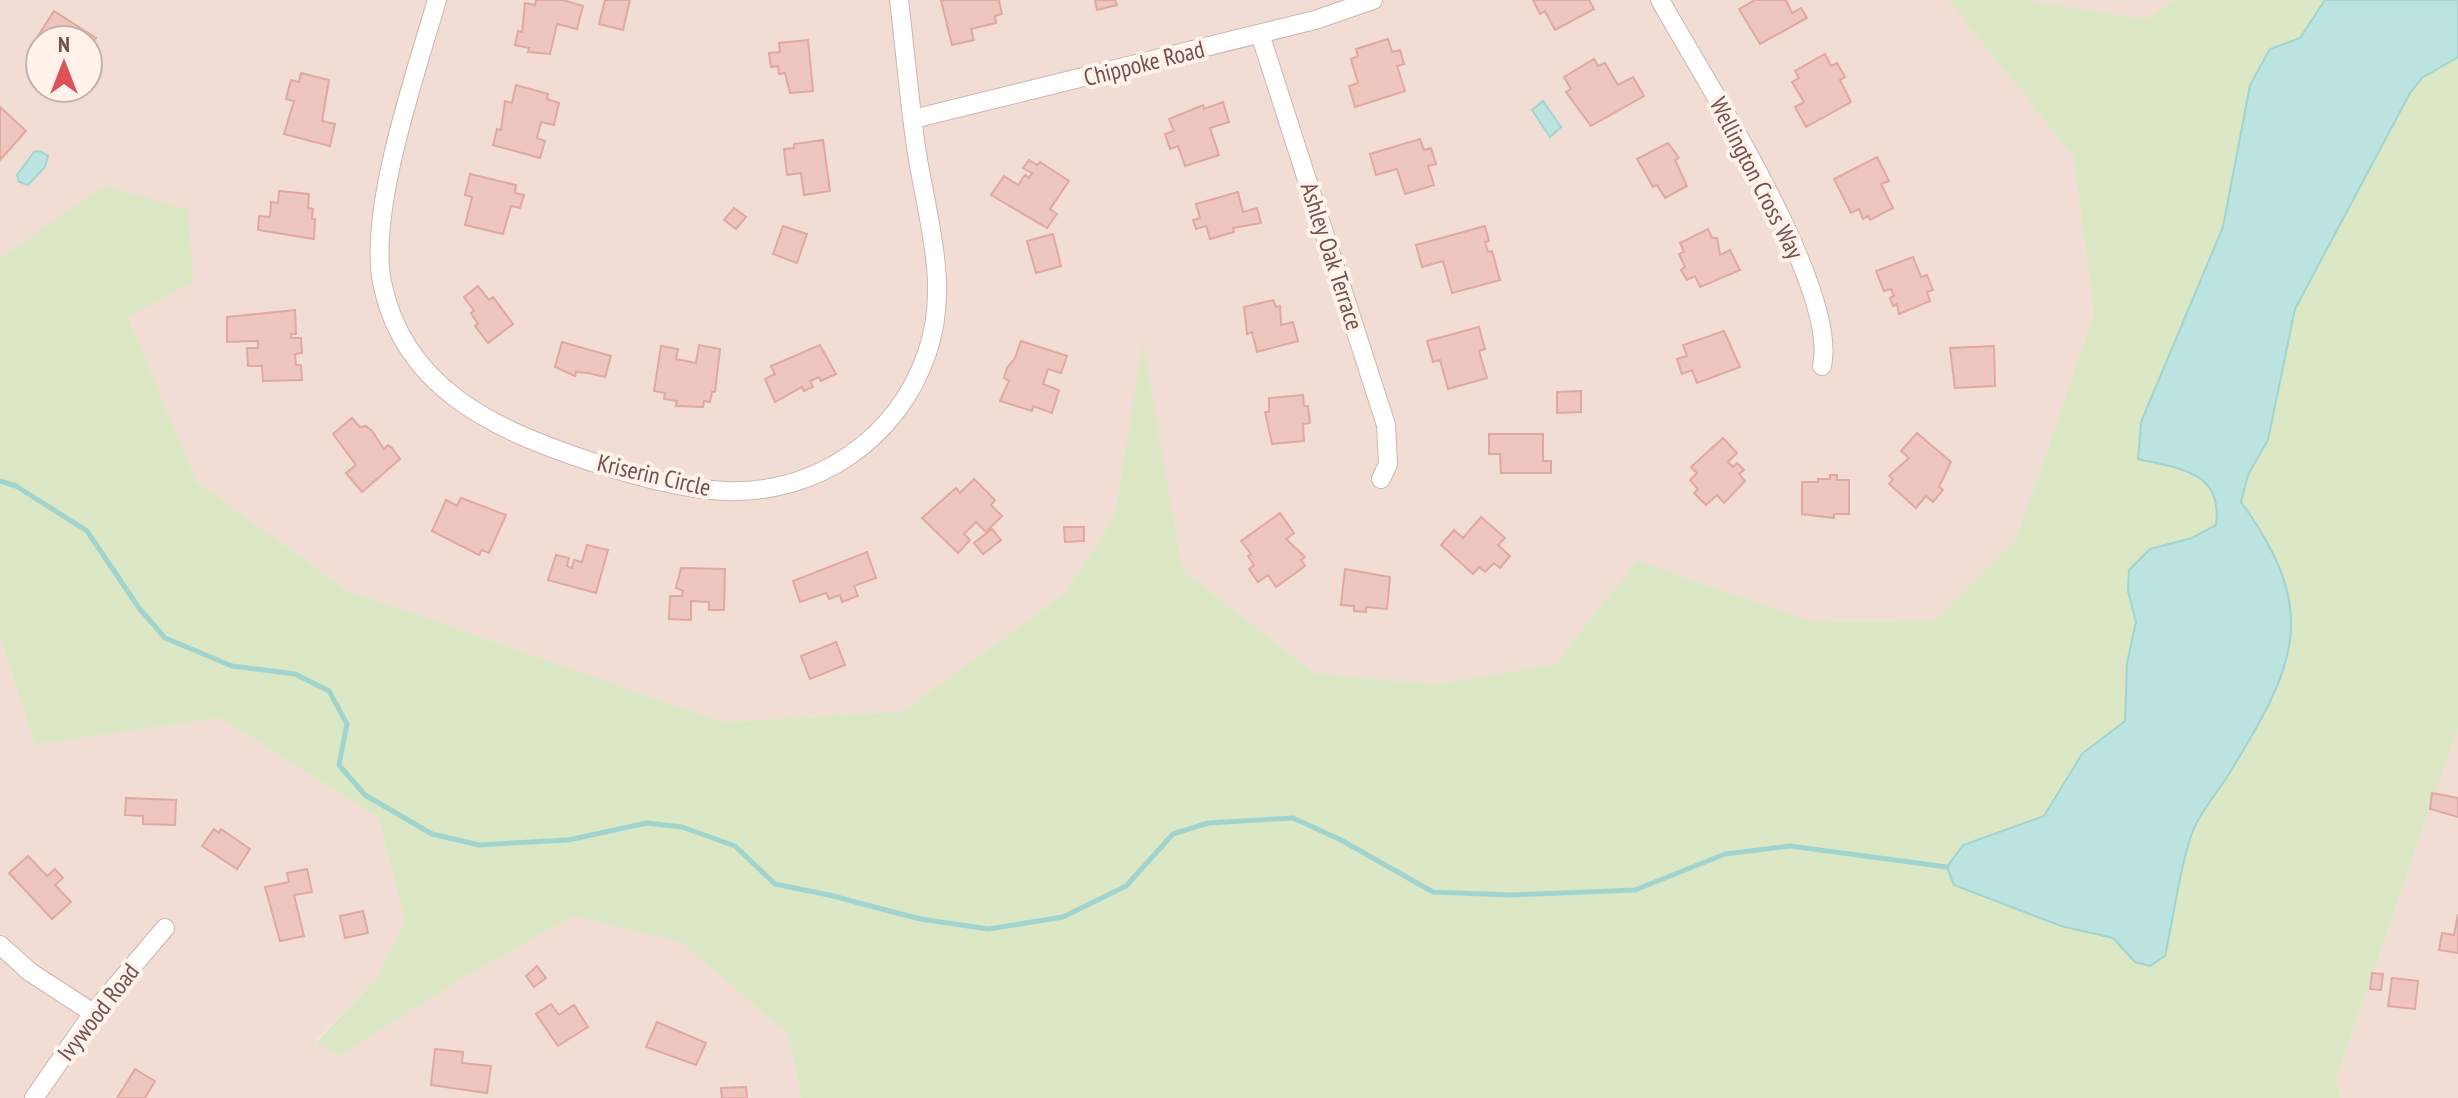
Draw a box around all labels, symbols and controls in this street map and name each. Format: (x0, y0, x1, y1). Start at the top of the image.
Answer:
north arrow (24, 24, 104, 104)
text: N (58, 30, 70, 58)
street label: Chippoke Road (1081, 33, 1207, 93)
street label: Wellington Cross Way (1703, 92, 1811, 264)
street label: Ashley Oak Terrace (1294, 178, 1370, 334)
street label: Kriserin Circle (594, 447, 714, 503)
street label: Ivywood Road (50, 957, 146, 1067)

